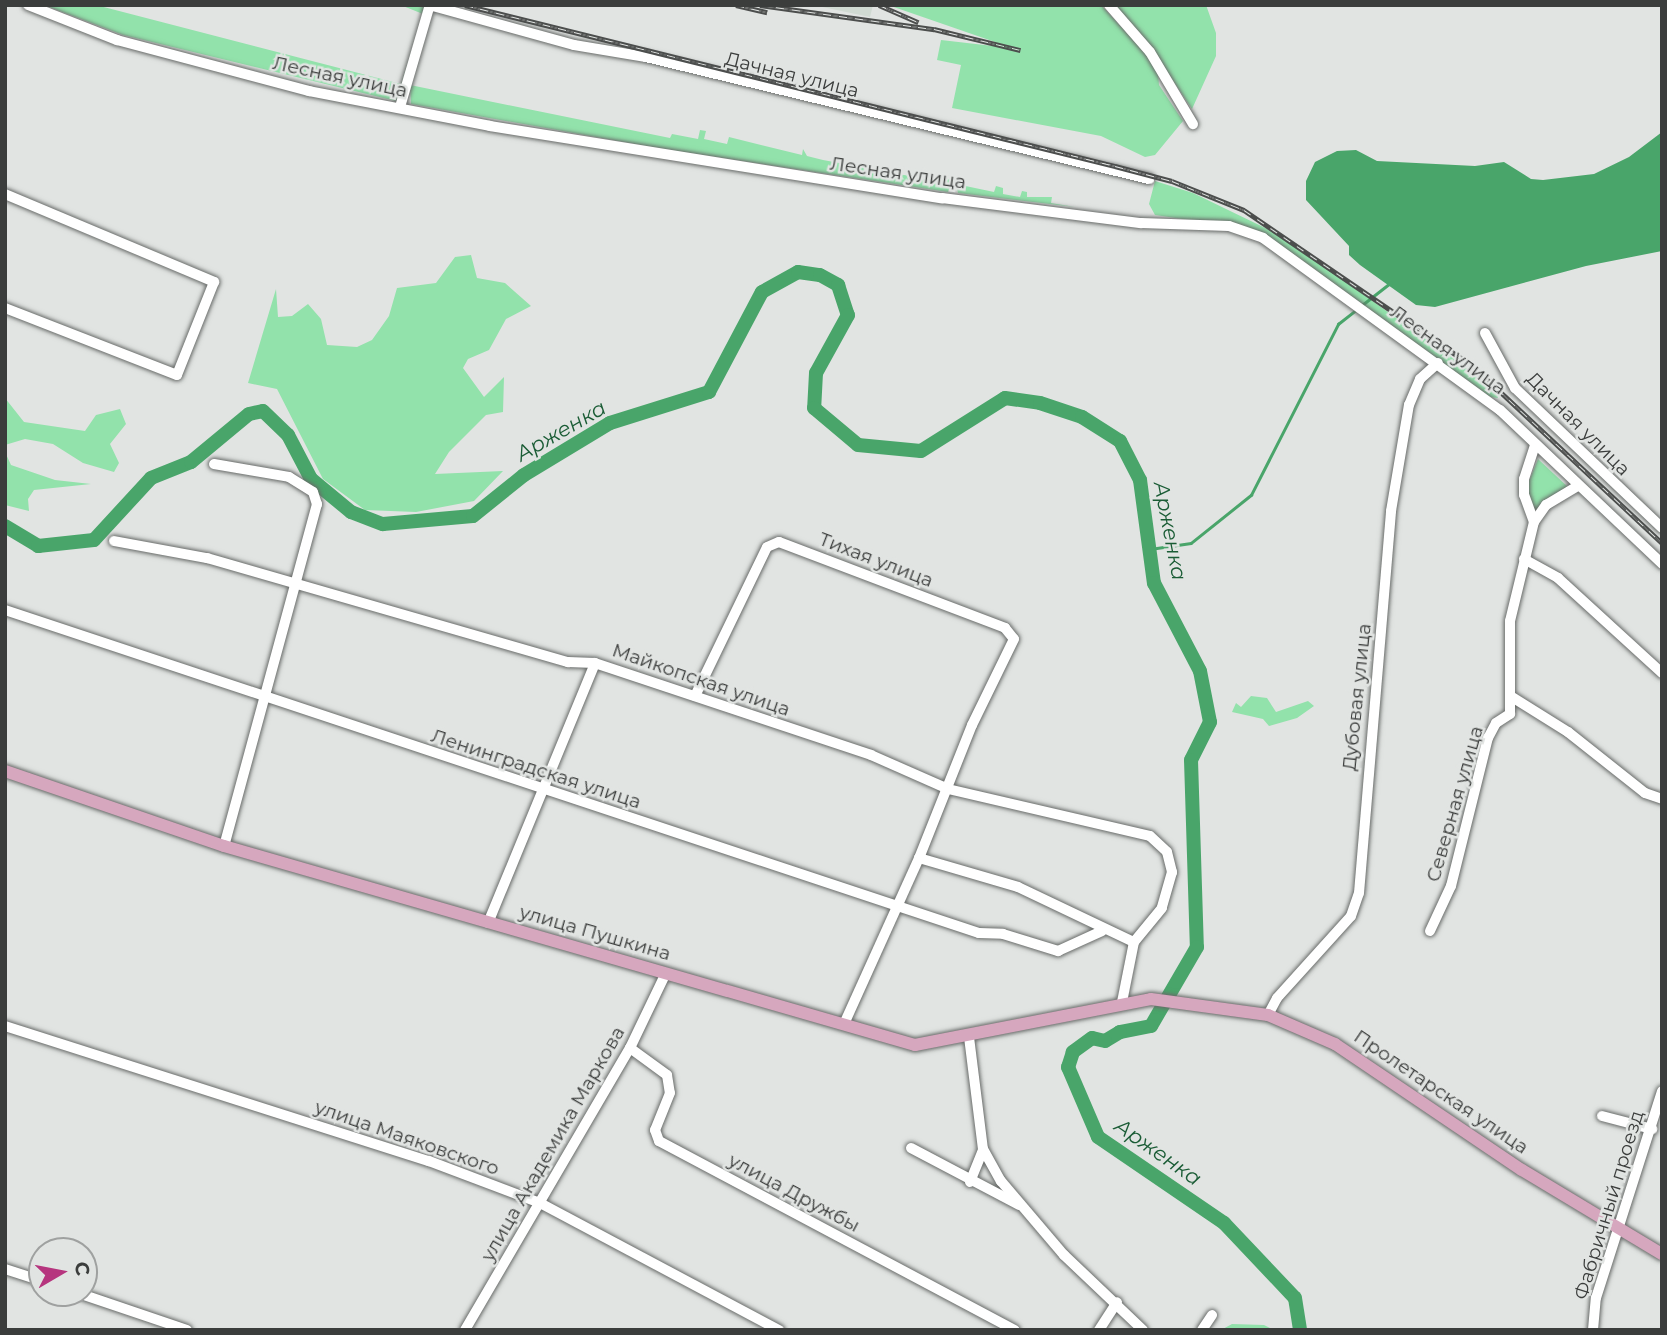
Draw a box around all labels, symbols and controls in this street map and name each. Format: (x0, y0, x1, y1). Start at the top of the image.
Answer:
street label: Дачная улица (723, 47, 861, 103)
street label: Лесная улица (271, 52, 409, 102)
street label: Лесная улица (829, 152, 967, 194)
street label: Лесная улица (1386, 300, 1510, 400)
street label: Дачная улица (1521, 367, 1635, 481)
water label: Арженка (511, 395, 611, 467)
water label: Арженка (1148, 479, 1192, 583)
street label: Тихая улица (816, 528, 936, 592)
street label: Дубовая улица (1338, 622, 1376, 772)
street label: Майкопская улица (609, 639, 793, 721)
street label: Северная улица (1422, 723, 1488, 885)
street label: Ленинградская улица (428, 724, 644, 814)
street label: улица Пушкина (517, 901, 673, 965)
street label: улица Академика Маркова (476, 1023, 630, 1265)
street label: Пролетарская улица (1349, 1025, 1533, 1159)
street label: улица Маяковского (312, 1096, 502, 1180)
street label: Фабричный проезд (1569, 1108, 1649, 1302)
water label: Арженка (1110, 1113, 1206, 1191)
street label: улица Дружбы (724, 1149, 864, 1237)
north arrow (28, 1237, 98, 1307)
text: С (70, 1260, 95, 1277)

